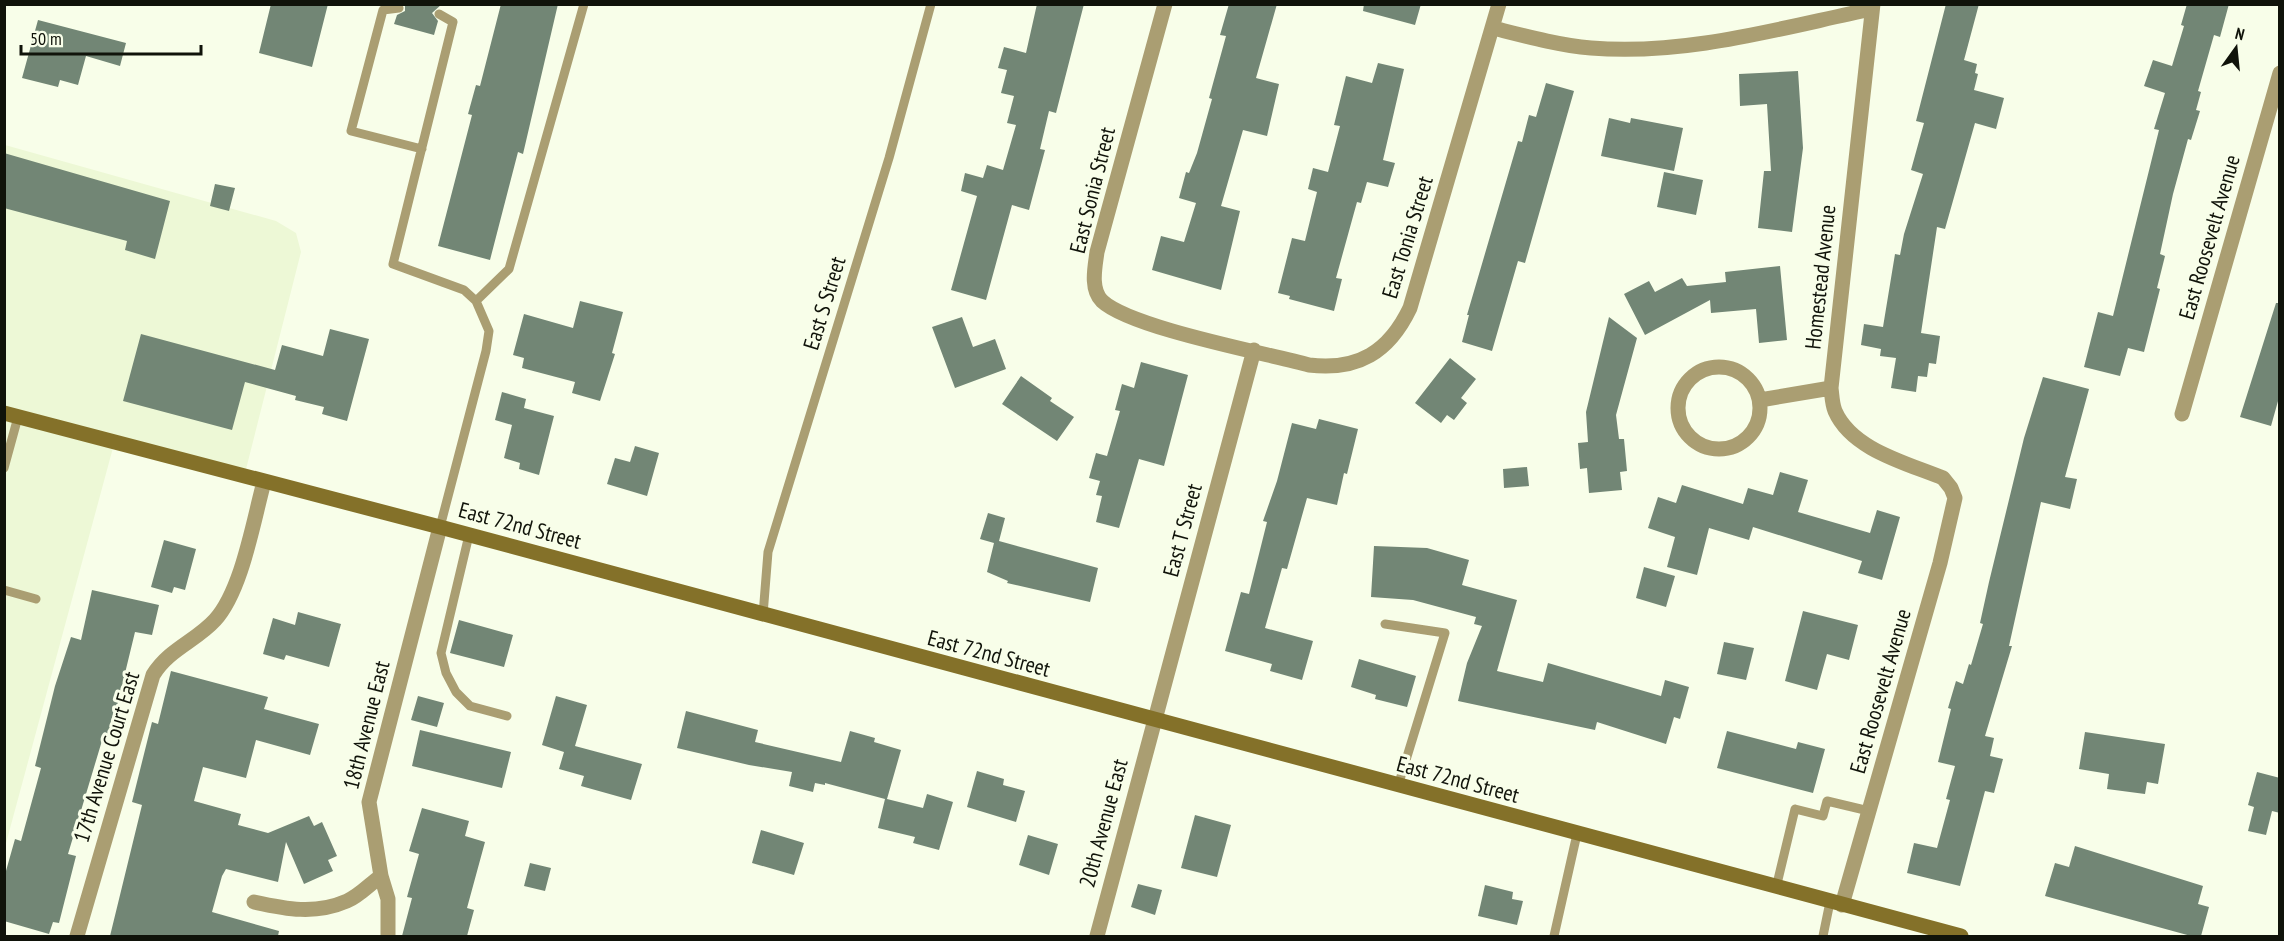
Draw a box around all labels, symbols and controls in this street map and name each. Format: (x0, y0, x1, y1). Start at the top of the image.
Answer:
scale bar (21, 18, 201, 56)
north arrow (2206, 18, 2266, 78)
text: N (2233, 23, 2247, 44)
text: 50 m (30, 27, 62, 50)
street label: East Sonia Street (1063, 124, 1121, 256)
street label: East Roosevelt Avenue (2172, 152, 2246, 322)
street label: East Tonia Street (1375, 173, 1439, 301)
street label: Homestead Avenue (1798, 203, 1842, 351)
street label: East S Street (797, 253, 851, 353)
street label: East T Street (1156, 480, 1208, 580)
street label: East 72nd Street (456, 495, 584, 555)
street label: East Roosevelt Avenue (1843, 606, 1917, 776)
street label: East 72nd Street (925, 623, 1053, 683)
street label: 18th Avenue East (336, 658, 396, 792)
street label: 17th Avenue Court East (67, 668, 145, 846)
street label: East 72nd Street (1394, 749, 1522, 809)
street label: 20th Avenue East (1072, 756, 1134, 890)

